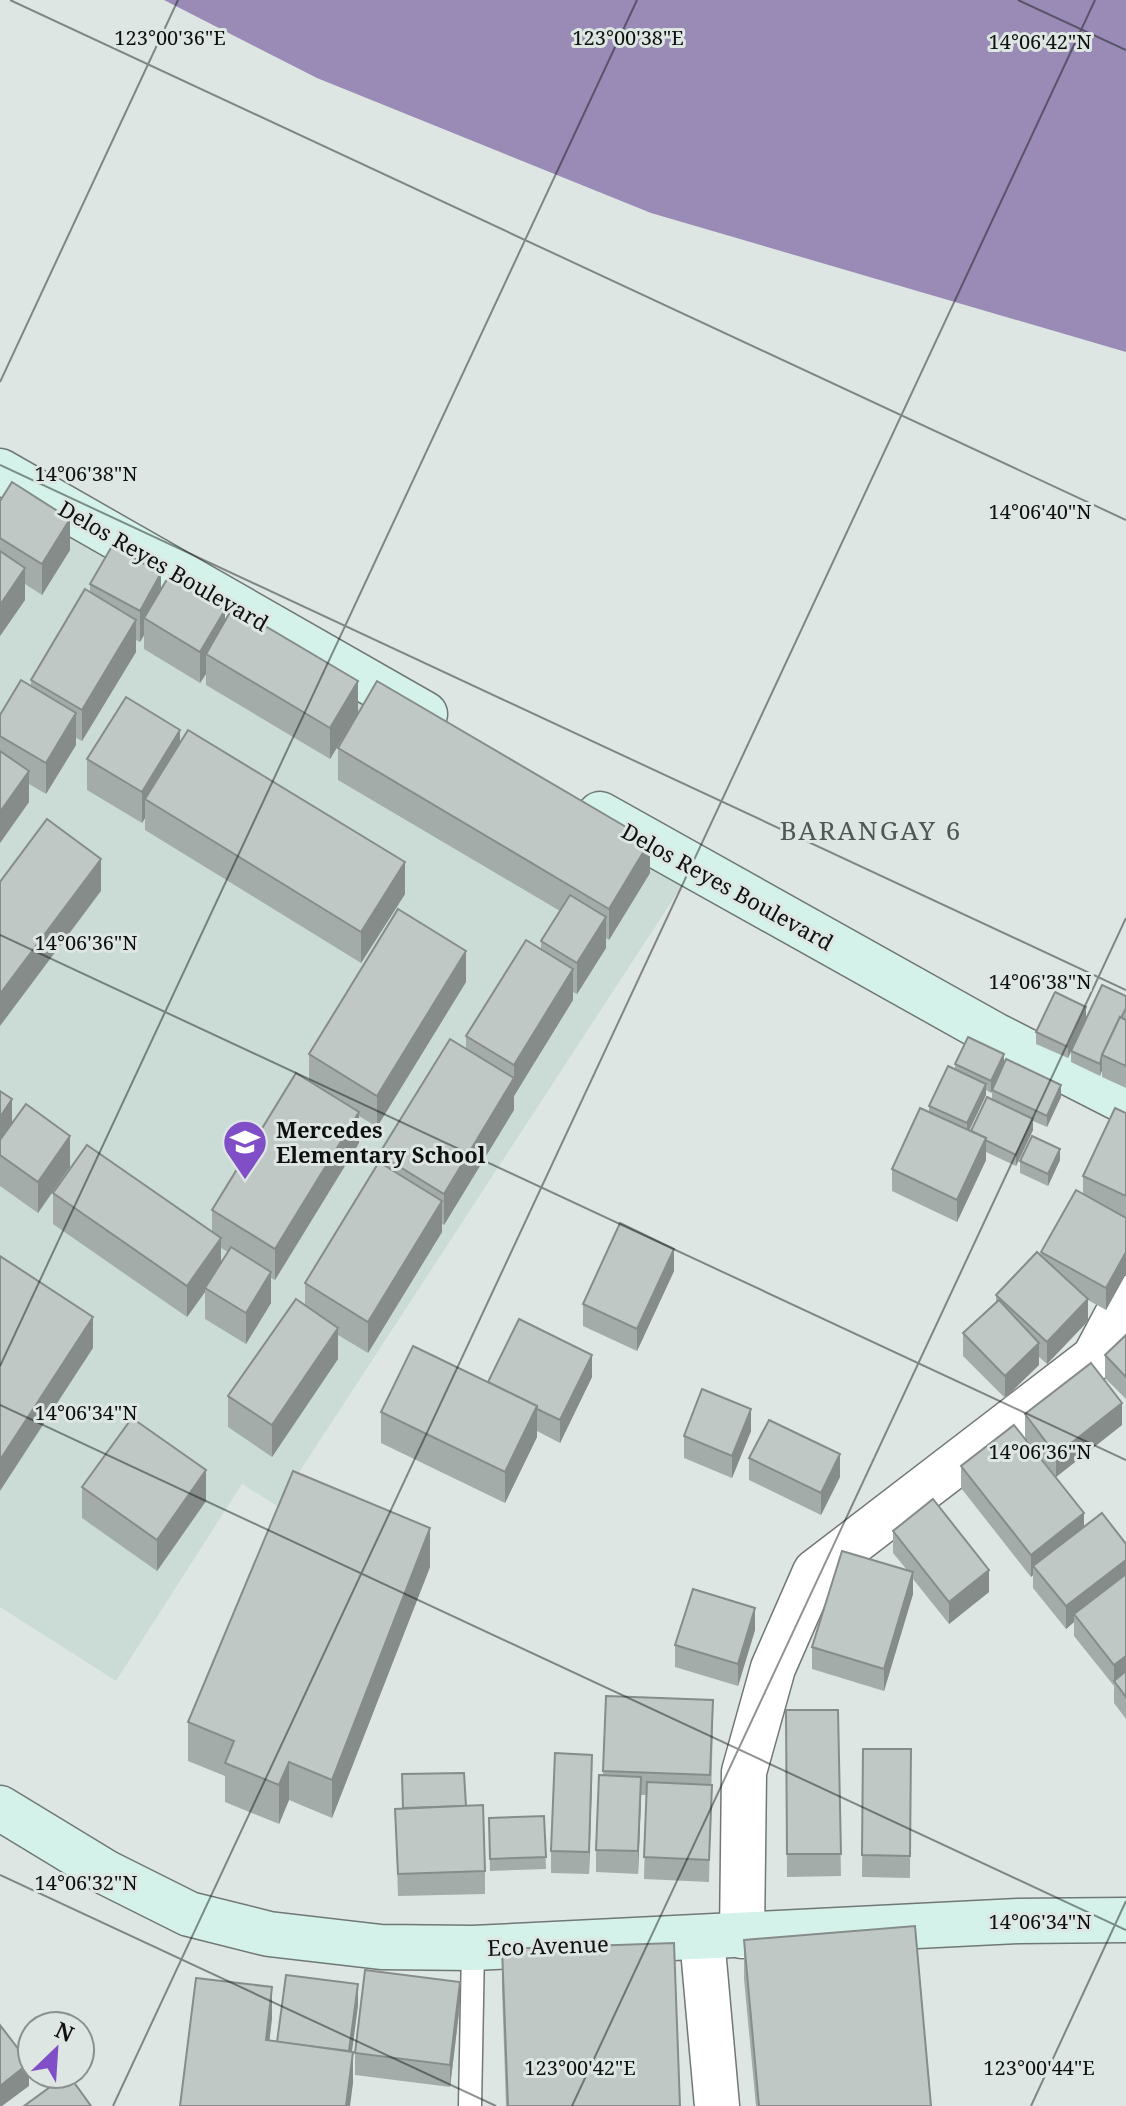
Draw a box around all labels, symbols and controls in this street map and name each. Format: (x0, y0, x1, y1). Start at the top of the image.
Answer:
text: 123°00'36"E (114, 24, 226, 51)
text: 123°00'38"E (572, 24, 684, 51)
text: 14°06'42"N (989, 28, 1091, 55)
text: 14°06'38"N (35, 460, 137, 487)
street label: Delos Reyes Boulevard (54, 493, 275, 638)
text: 14°06'40"N (989, 498, 1091, 525)
district label: BARANGAY 6 (780, 812, 962, 848)
street label: Delos Reyes Boulevard (617, 815, 840, 957)
text: 14°06'36"N (35, 929, 137, 956)
text: 14°06'38"N (989, 968, 1091, 995)
place label: Mercedes Elementary School (276, 1114, 486, 1169)
school or university icon: Mercedes Elementary School (221, 1118, 269, 1181)
text: 14°06'34"N (35, 1399, 137, 1426)
text: 14°06'36"N (989, 1438, 1091, 1465)
text: 14°06'32"N (35, 1869, 137, 1896)
text: 14°06'34"N (989, 1908, 1091, 1935)
street label: Eco Avenue (487, 1928, 609, 1962)
north arrow (16, 2010, 96, 2090)
text: N (51, 2014, 79, 2048)
text: 123°00'42"E (524, 2054, 636, 2081)
text: 123°00'44"E (983, 2054, 1095, 2081)

